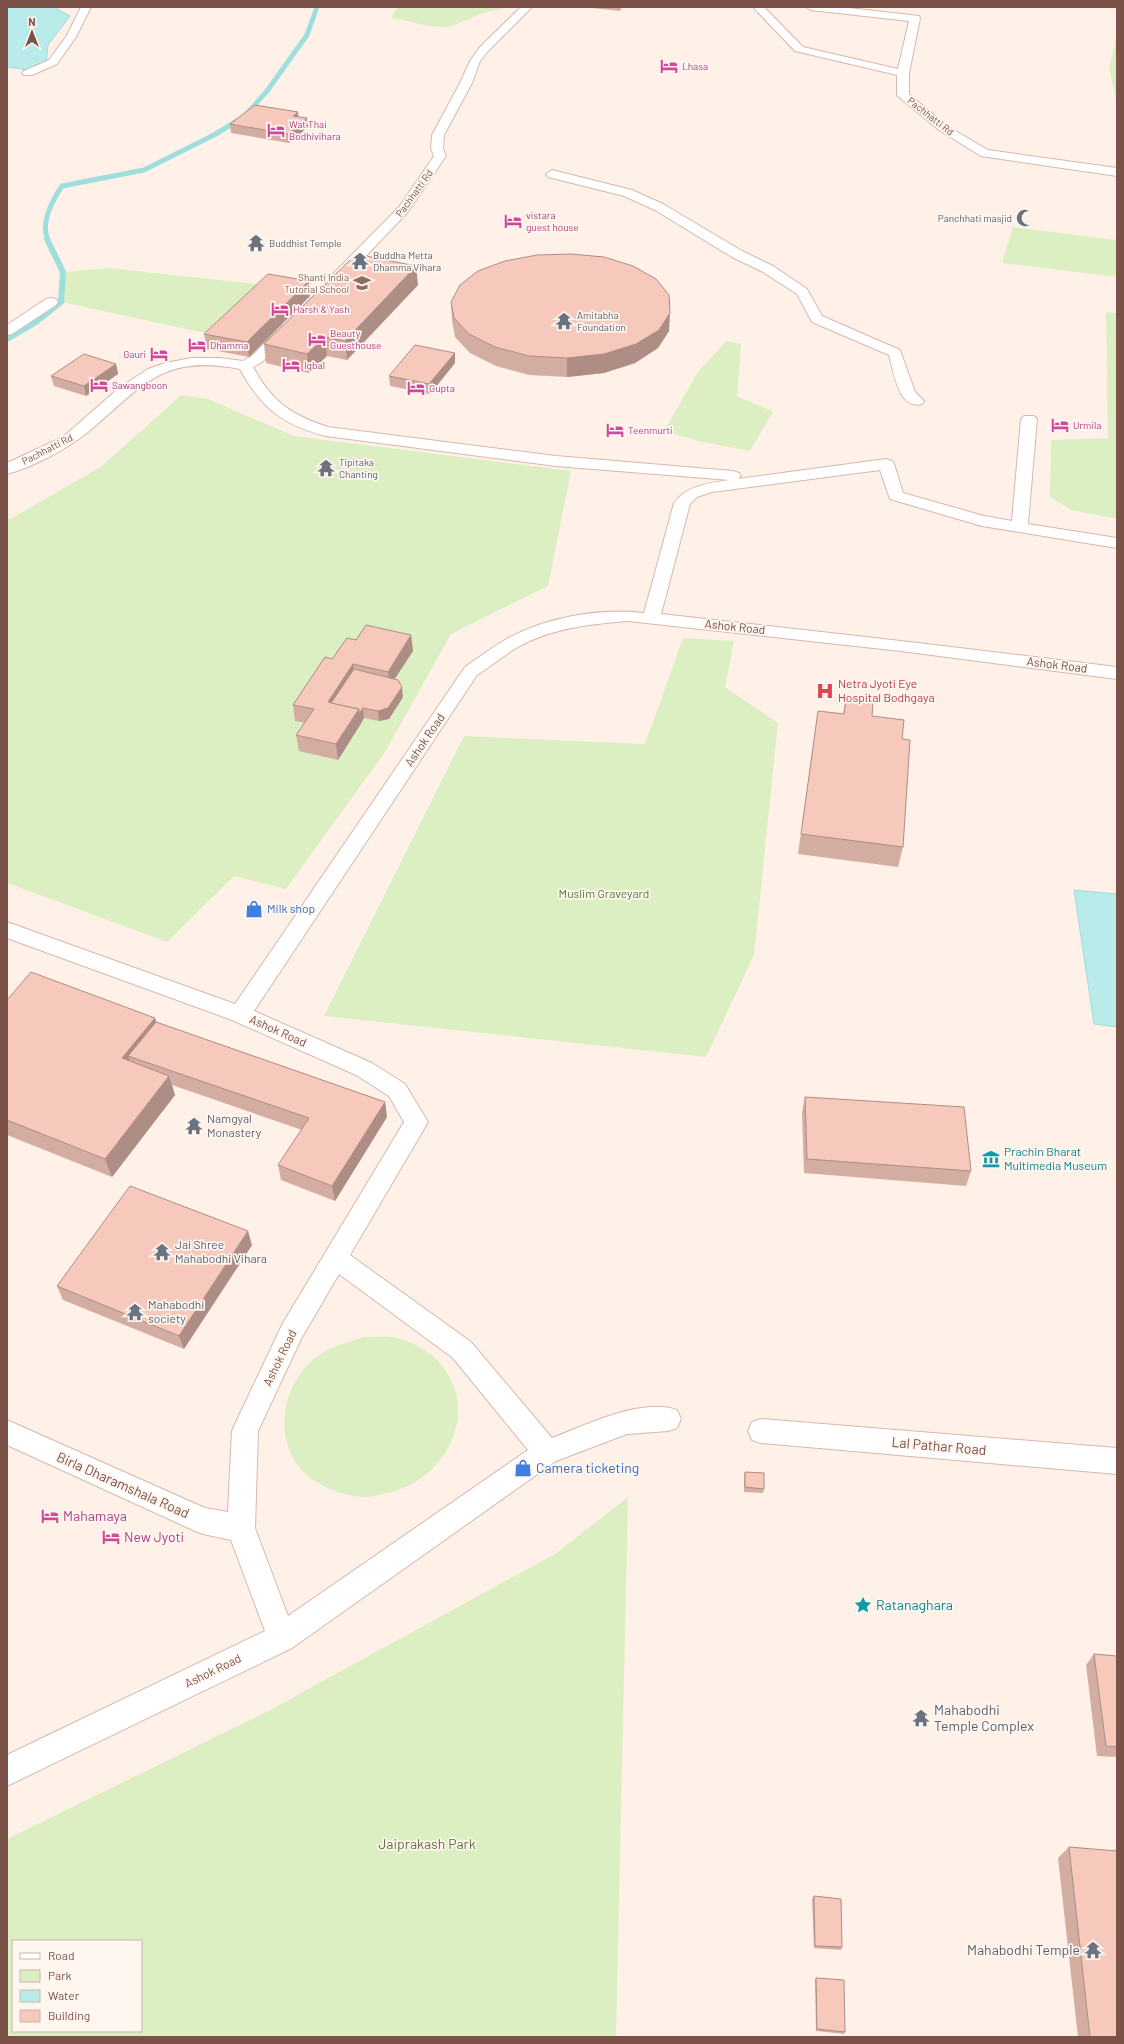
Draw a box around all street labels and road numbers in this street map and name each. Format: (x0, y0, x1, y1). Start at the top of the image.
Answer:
street label: Pachhatti Rd (905, 94, 957, 138)
street label: Pachhatti Rd (393, 167, 435, 219)
street label: Pachhatti Rd (20, 431, 74, 467)
street label: Ashok Road (704, 616, 766, 636)
street label: Ashok Road (1026, 653, 1088, 675)
street label: Ashok Road (401, 710, 447, 769)
street label: Ashok Road (248, 1011, 309, 1049)
street label: Ashok Road (259, 1327, 299, 1388)
street label: Lal Pathar Road (891, 1433, 987, 1458)
street label: Birla Dharamshala Road (54, 1448, 192, 1521)
street label: Ashok Road (182, 1650, 243, 1690)

